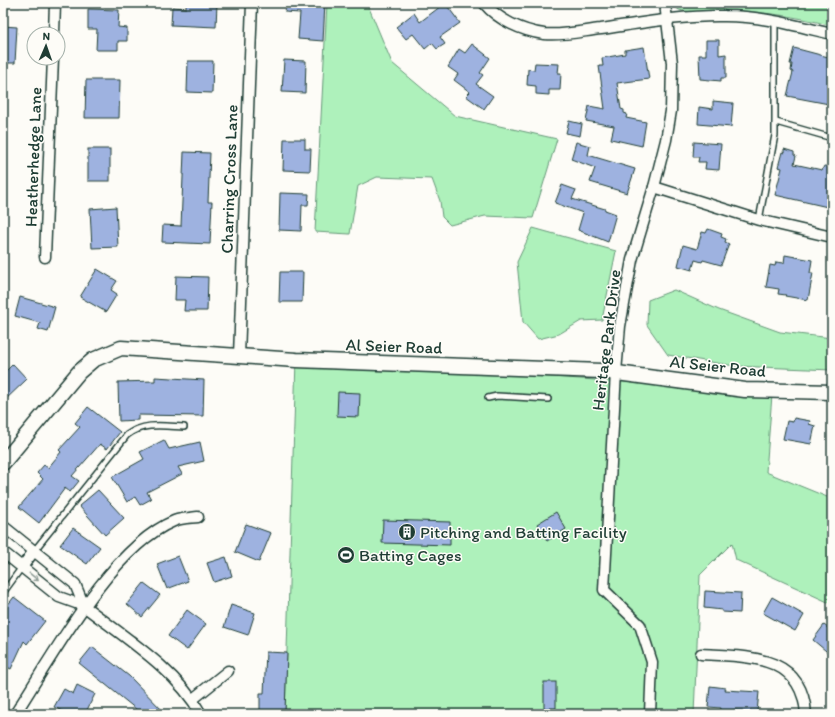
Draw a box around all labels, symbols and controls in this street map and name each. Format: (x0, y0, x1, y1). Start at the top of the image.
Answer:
north arrow (26, 26, 66, 66)
text: N (42, 30, 50, 43)
street label: Heatherhedge Lane (21, 87, 45, 227)
street label: Charring Cross Lane (216, 104, 242, 254)
street label: Heritage Park Drive (587, 268, 625, 412)
street label: Al Seier Road (345, 334, 443, 358)
street label: Al Seier Road (669, 351, 768, 381)
building icon: Pitching and Batting Facility (397, 522, 417, 542)
place label: Pitching and Batting Facility (420, 522, 627, 542)
sports icon: Batting Cages (336, 545, 356, 565)
place label: Batting Cages (359, 545, 462, 565)
one-way arrow (28, 572, 39, 581)

